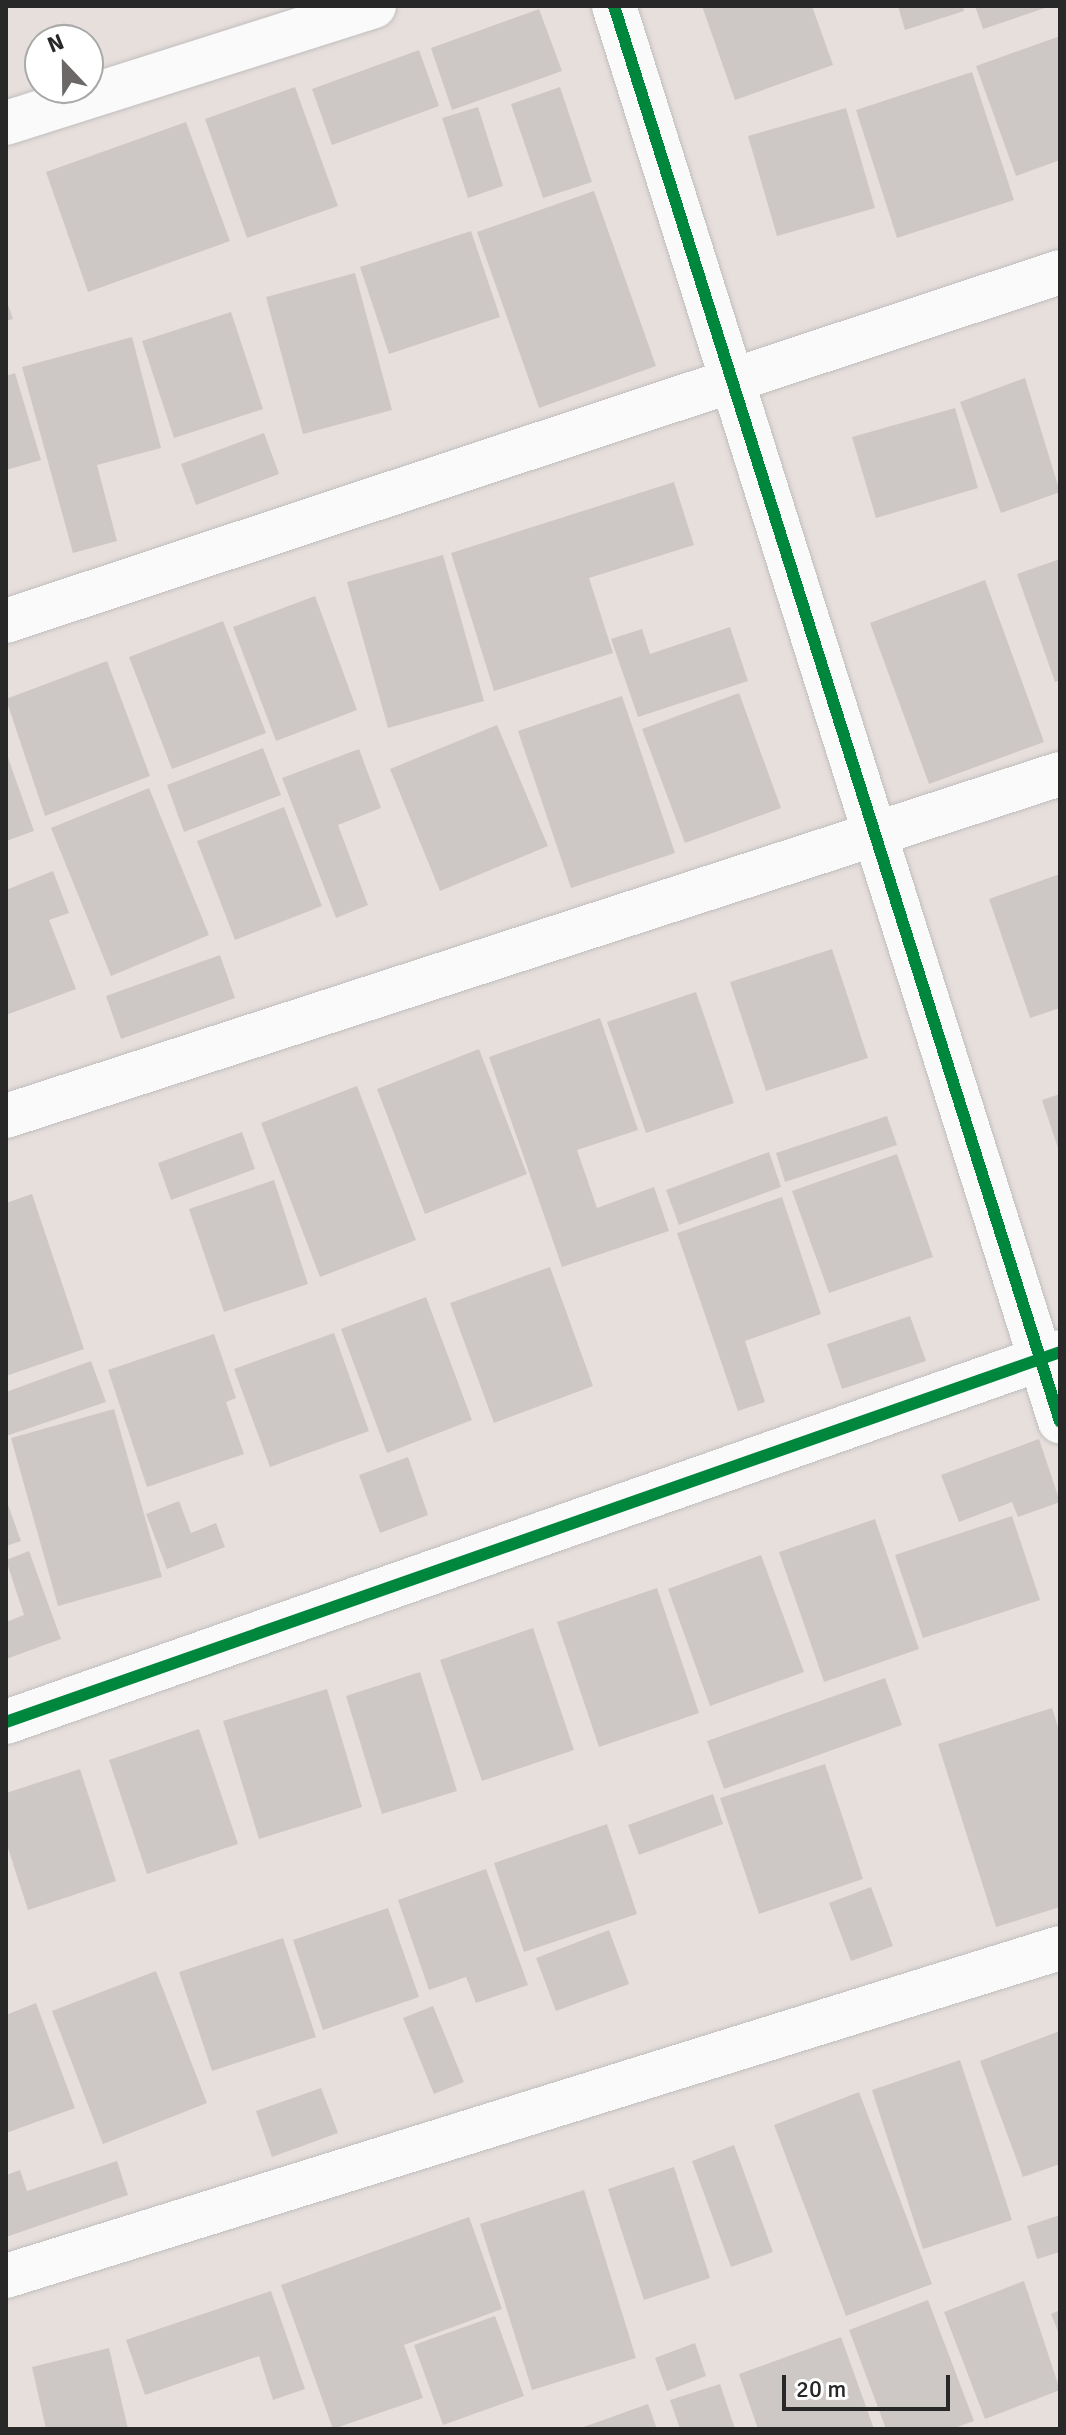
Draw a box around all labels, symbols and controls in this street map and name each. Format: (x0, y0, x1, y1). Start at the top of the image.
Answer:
north arrow (24, 24, 104, 104)
text: N (43, 28, 68, 59)
scale bar (786, 2359, 954, 2409)
text: 20 m (796, 2374, 846, 2404)

